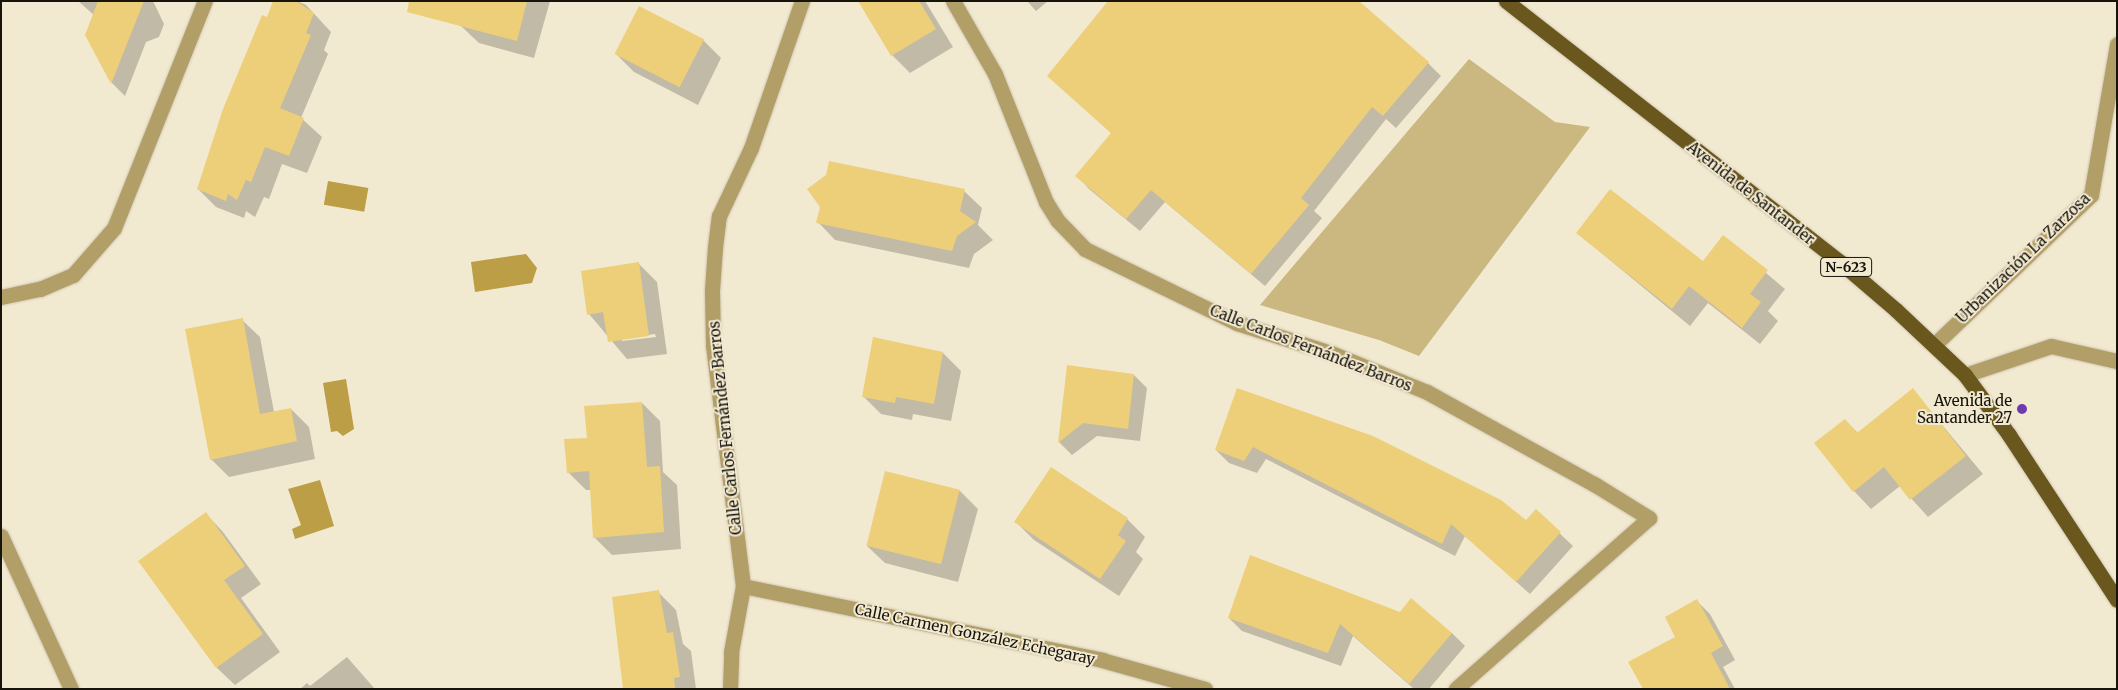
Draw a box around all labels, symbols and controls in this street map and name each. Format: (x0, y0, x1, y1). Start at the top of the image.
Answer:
street label: Avenida de Santander (1684, 138, 1818, 248)
street label: Urbanización La Zarzosa (1952, 189, 2094, 327)
road number: N-623 (1820, 256, 1872, 278)
street label: Calle Carlos Fernández Barros (1207, 301, 1415, 395)
street label: Calle Carlos Fernández Barros (705, 320, 745, 536)
place label: Avenida de Santander 27 (1917, 391, 2012, 426)
marker: Avenida de Santander 27 (2016, 403, 2028, 415)
street label: Calle Carmen González Echegaray (853, 600, 1097, 668)

